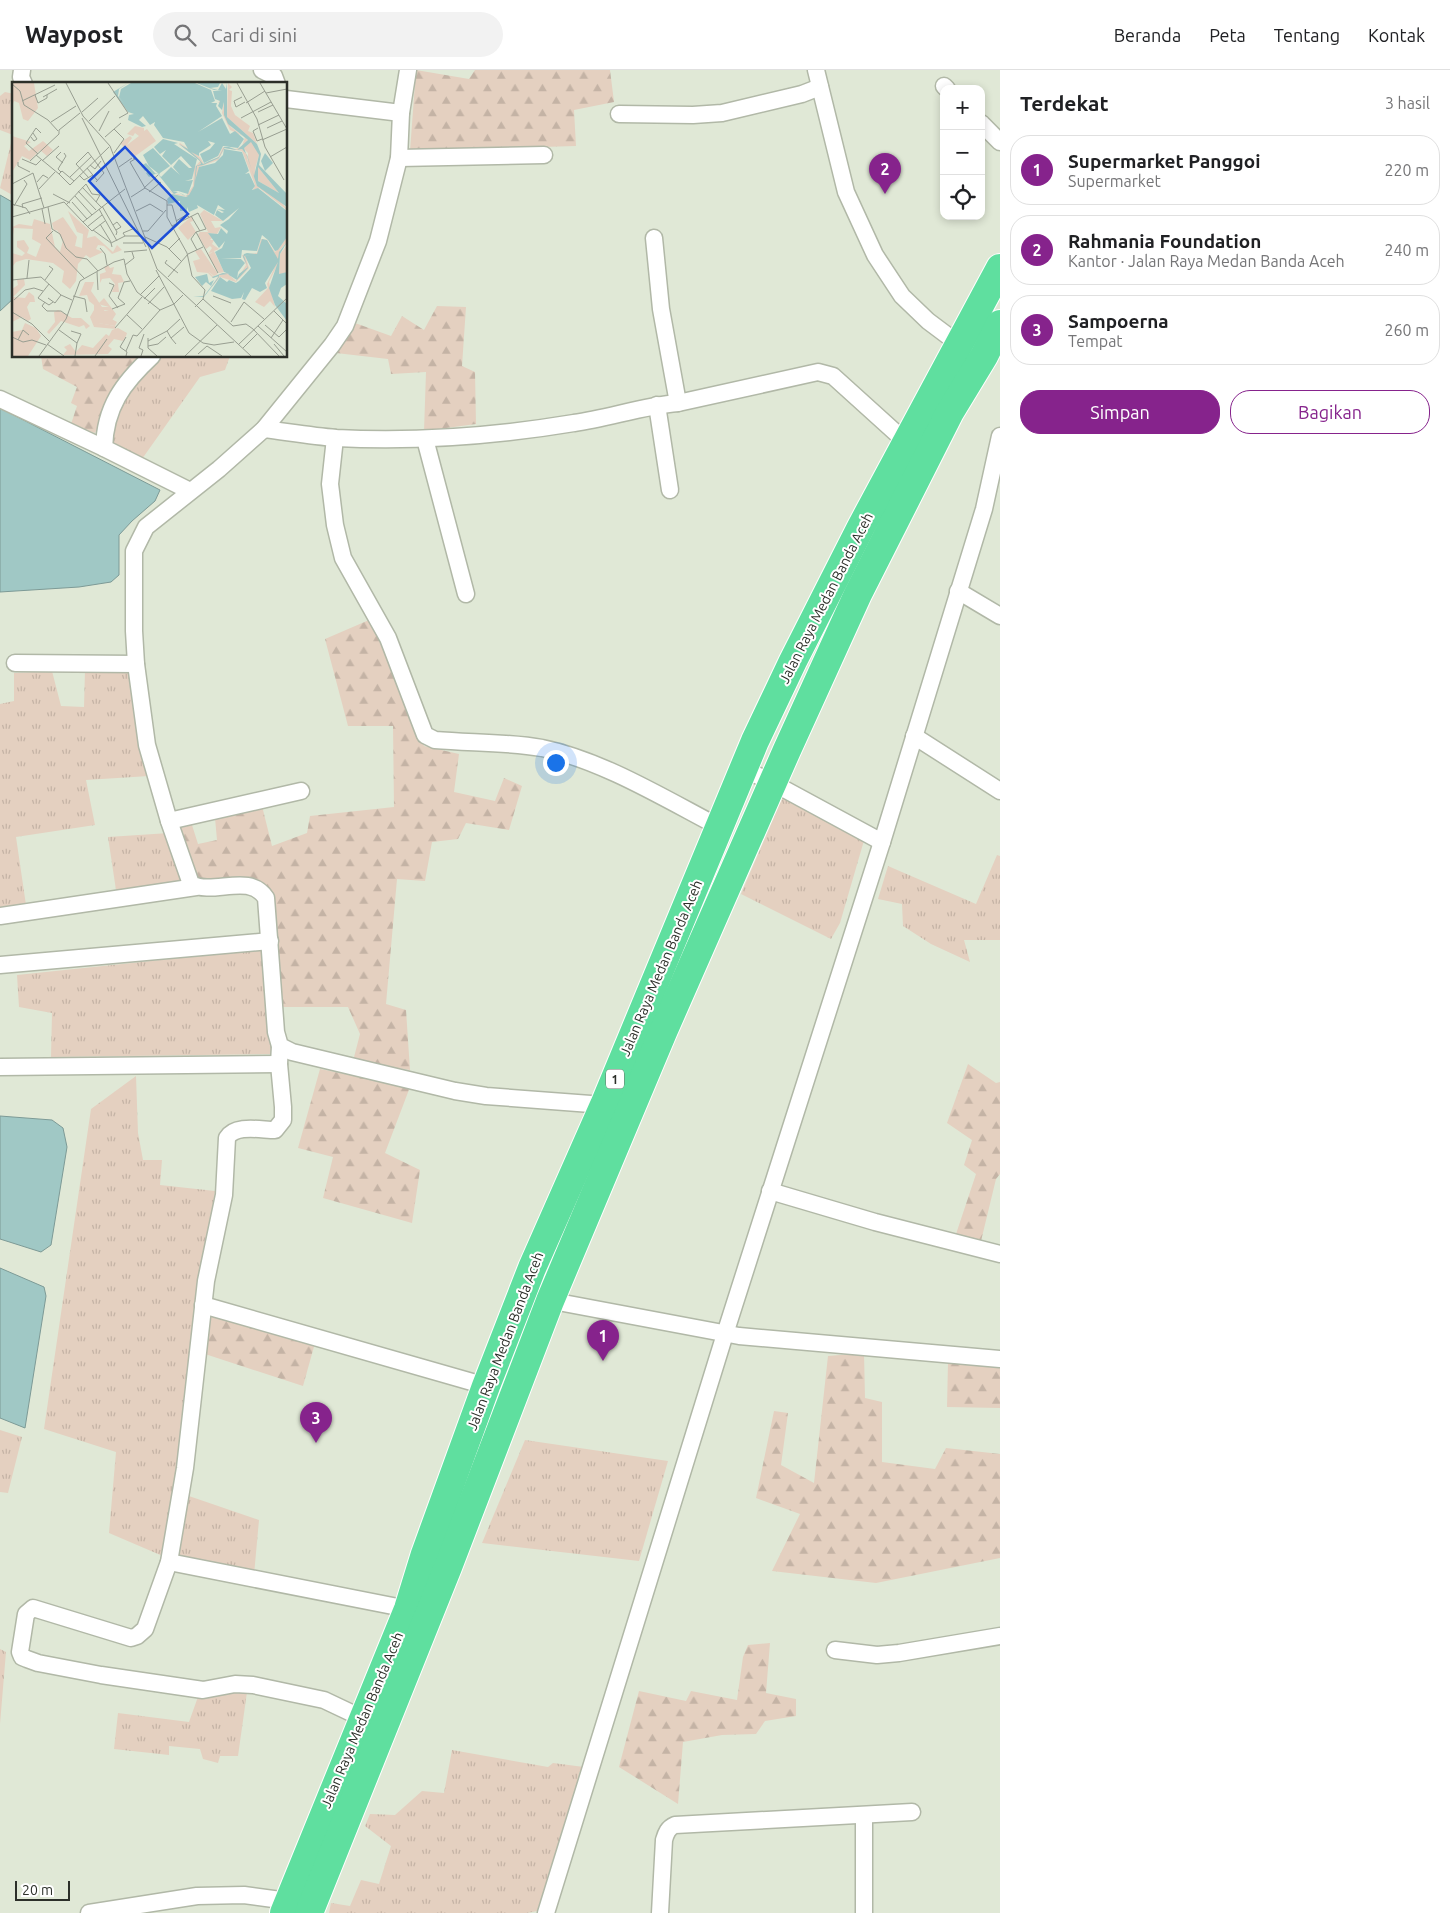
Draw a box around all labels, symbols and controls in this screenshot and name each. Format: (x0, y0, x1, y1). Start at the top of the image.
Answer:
search box (153, 12, 503, 57)
text: Waypost (25, 21, 123, 48)
icon: search (171, 21, 199, 49)
text: Cari di sini (211, 24, 297, 46)
text: Beranda (1114, 25, 1181, 45)
text: Peta (1209, 25, 1246, 45)
text: Tentang (1274, 25, 1340, 45)
text: Kontak (1368, 25, 1425, 45)
inset map (12, 82, 288, 358)
map controls (940, 85, 985, 220)
button: + (940, 85, 985, 130)
text: Terdekat (1020, 91, 1108, 115)
text: 3 hasil (1385, 94, 1430, 112)
button: − (940, 130, 985, 175)
text: Supermarket Panggoi (1068, 150, 1260, 172)
pin: 2 (869, 153, 901, 194)
text: 1 (1032, 161, 1042, 179)
text: 220 m (1384, 161, 1429, 179)
text: Supermarket (1068, 172, 1161, 190)
button: locate (940, 175, 985, 220)
text: Rahmania Foundation (1068, 230, 1261, 252)
text: 2 (1032, 241, 1042, 259)
text: 240 m (1384, 241, 1429, 259)
text: Kantor · Jalan Raya Medan Banda Aceh (1068, 252, 1345, 270)
text: Sampoerna (1068, 310, 1169, 332)
text: 3 (1032, 321, 1042, 339)
text: 260 m (1384, 321, 1429, 339)
text: Tempat (1068, 332, 1123, 350)
button: Simpan (1020, 390, 1220, 434)
button: Bagikan (1230, 390, 1430, 434)
street label: Jalan Raya Medan Banda Aceh (776, 510, 876, 686)
your location (543, 750, 569, 776)
street label: Jalan Raya Medan Banda Aceh (617, 878, 705, 1058)
road number: 1 (606, 1070, 624, 1089)
street label: Jalan Raya Medan Banda Aceh (464, 1250, 546, 1432)
pin: 1 (587, 1320, 619, 1361)
pin: 3 (300, 1402, 332, 1443)
street label: Jalan Raya Medan Banda Aceh (318, 1630, 406, 1810)
scale bar (15, 1878, 70, 1901)
text: 20 m (22, 1882, 53, 1898)

